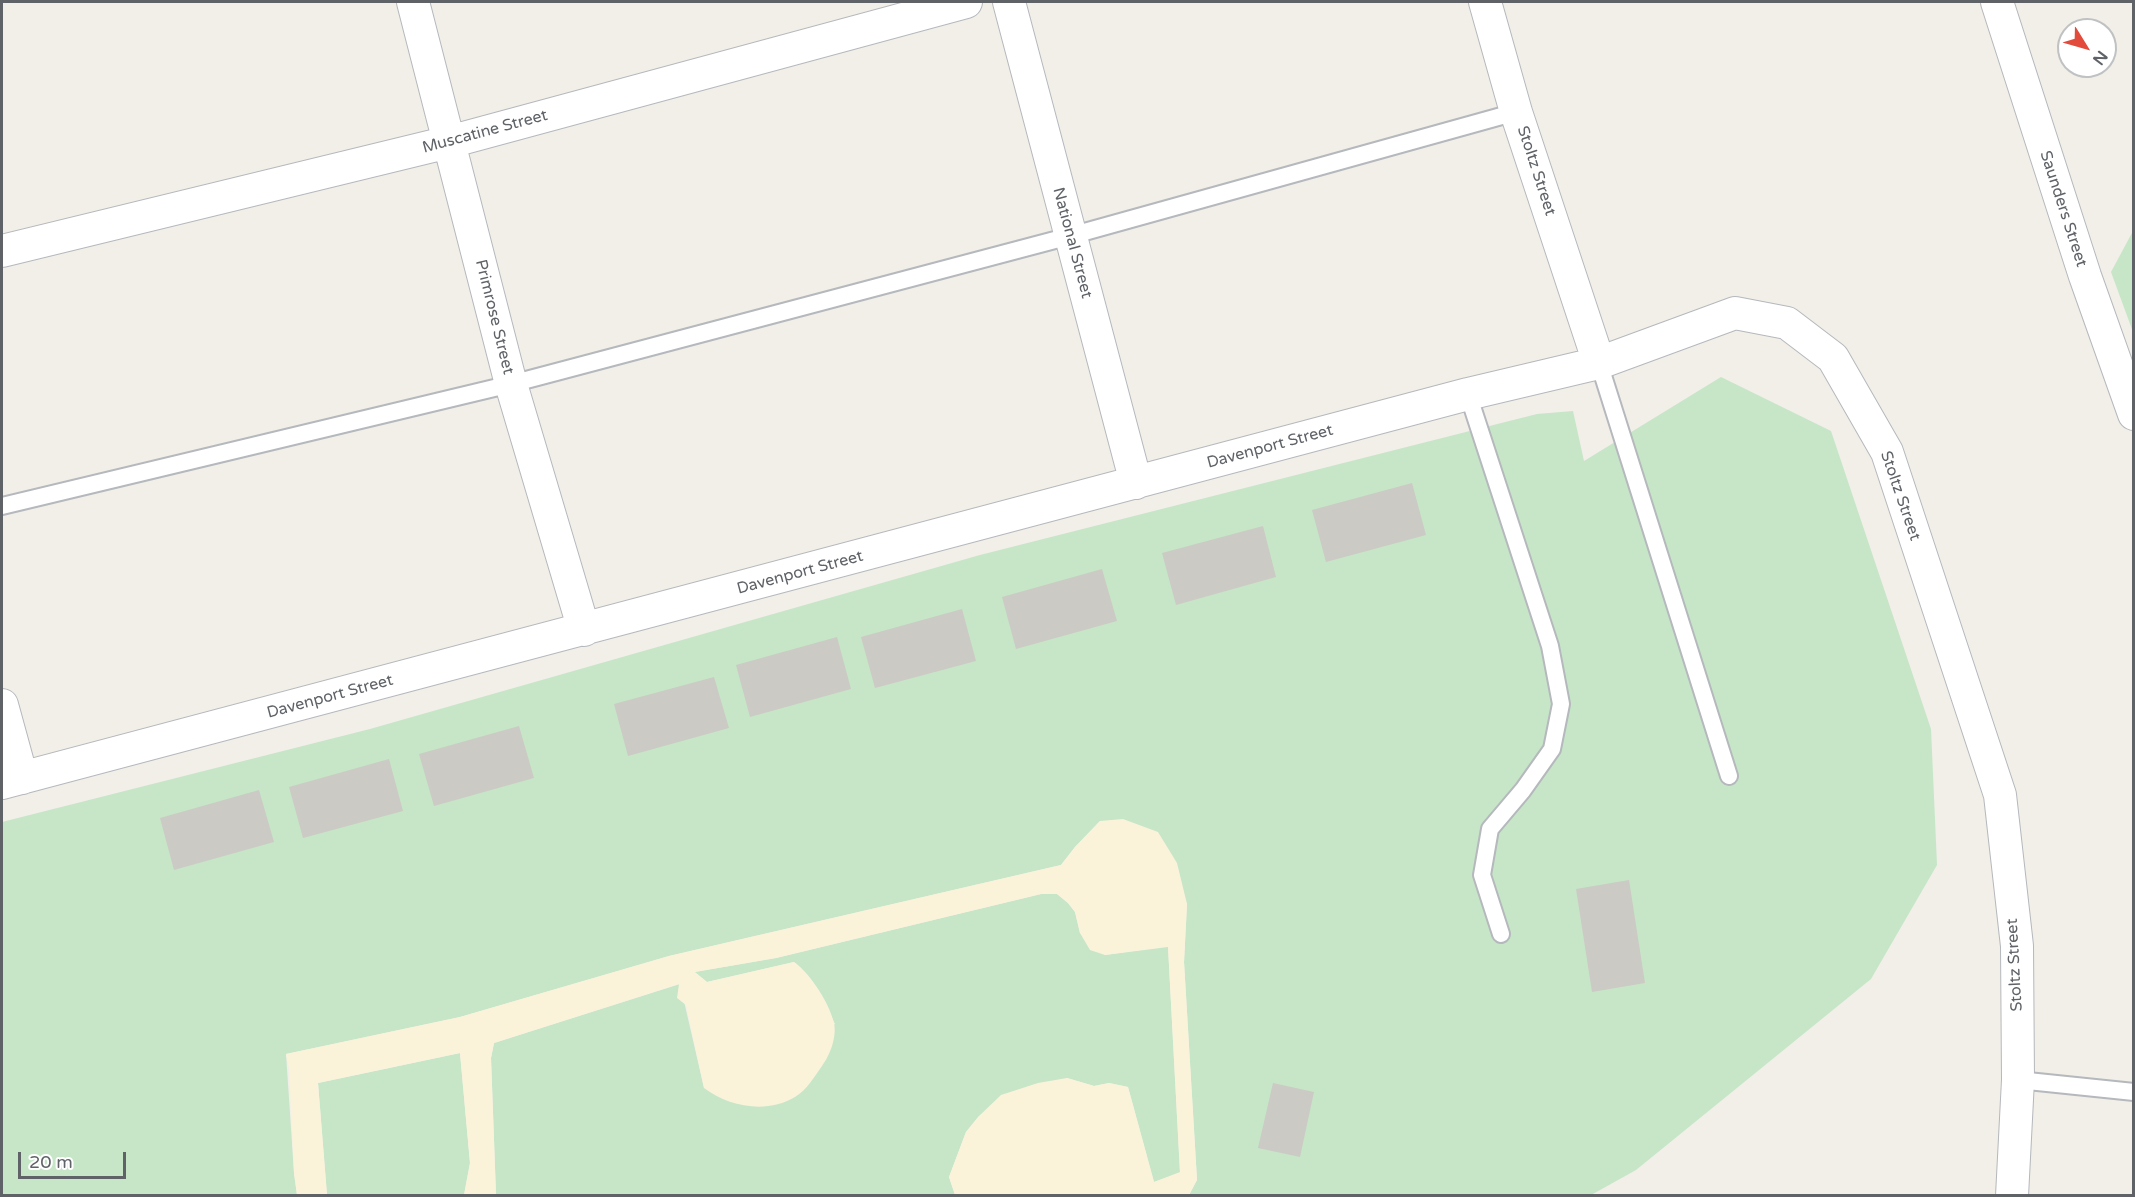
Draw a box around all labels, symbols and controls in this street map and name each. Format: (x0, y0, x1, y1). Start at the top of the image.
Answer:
north arrow (2057, 18, 2117, 78)
text: N (2088, 46, 2112, 69)
street label: Muscatine Street (420, 106, 550, 158)
street label: Stoltz Street (1512, 124, 1560, 218)
street label: Saunders Street (2035, 148, 2091, 270)
street label: National Street (1048, 185, 1096, 301)
street label: Primrose Street (470, 258, 518, 376)
street label: Davenport Street (1205, 421, 1335, 473)
street label: Stoltz Street (1876, 449, 1924, 543)
street label: Davenport Street (735, 547, 865, 599)
street label: Davenport Street (265, 671, 395, 723)
street label: Stoltz Street (2003, 918, 2027, 1012)
scale bar (21, 1140, 129, 1178)
text: 20 m (29, 1151, 73, 1173)

